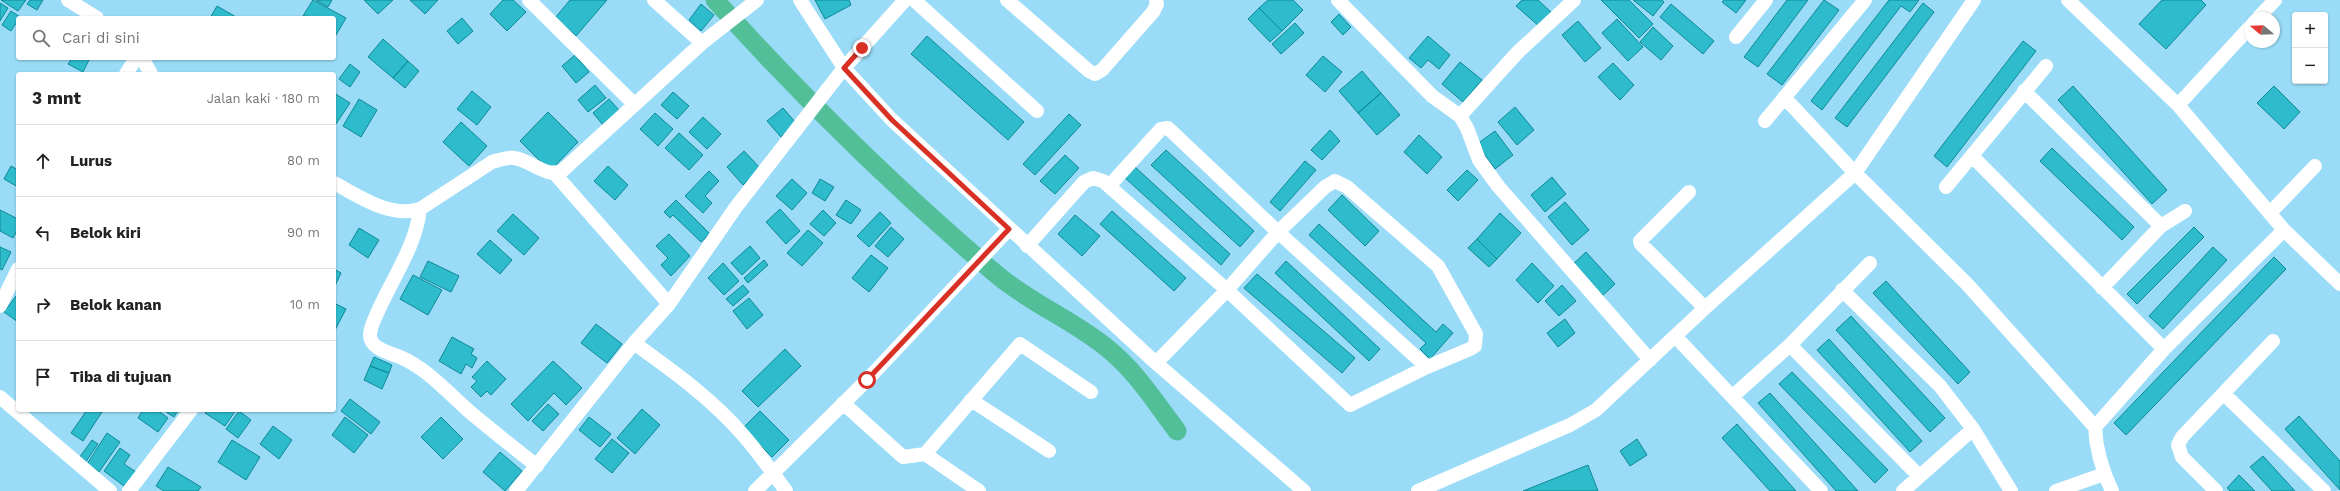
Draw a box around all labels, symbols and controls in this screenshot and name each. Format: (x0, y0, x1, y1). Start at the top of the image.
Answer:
north arrow (2244, 12, 2280, 48)
map controls (2292, 12, 2328, 84)
button: + (2292, 12, 2328, 48)
search box (16, 16, 336, 60)
icon: search (30, 27, 52, 49)
text: Cari di sini (62, 29, 140, 47)
route end (853, 39, 871, 57)
button: − (2292, 48, 2328, 84)
text: 3 mnt (32, 88, 81, 108)
text: Jalan kaki · 180 m (207, 91, 320, 106)
icon: ahead (32, 150, 54, 172)
text: Lurus (70, 152, 112, 170)
text: 80 m (287, 153, 320, 168)
icon: left (32, 222, 54, 244)
text: Belok kiri (70, 224, 141, 242)
text: 90 m (287, 225, 320, 240)
icon: right (32, 294, 54, 316)
text: Belok kanan (70, 296, 161, 314)
text: 10 m (290, 297, 320, 312)
icon: arrive (32, 366, 54, 388)
text: Tiba di tujuan (70, 368, 172, 386)
route start (858, 371, 876, 389)

